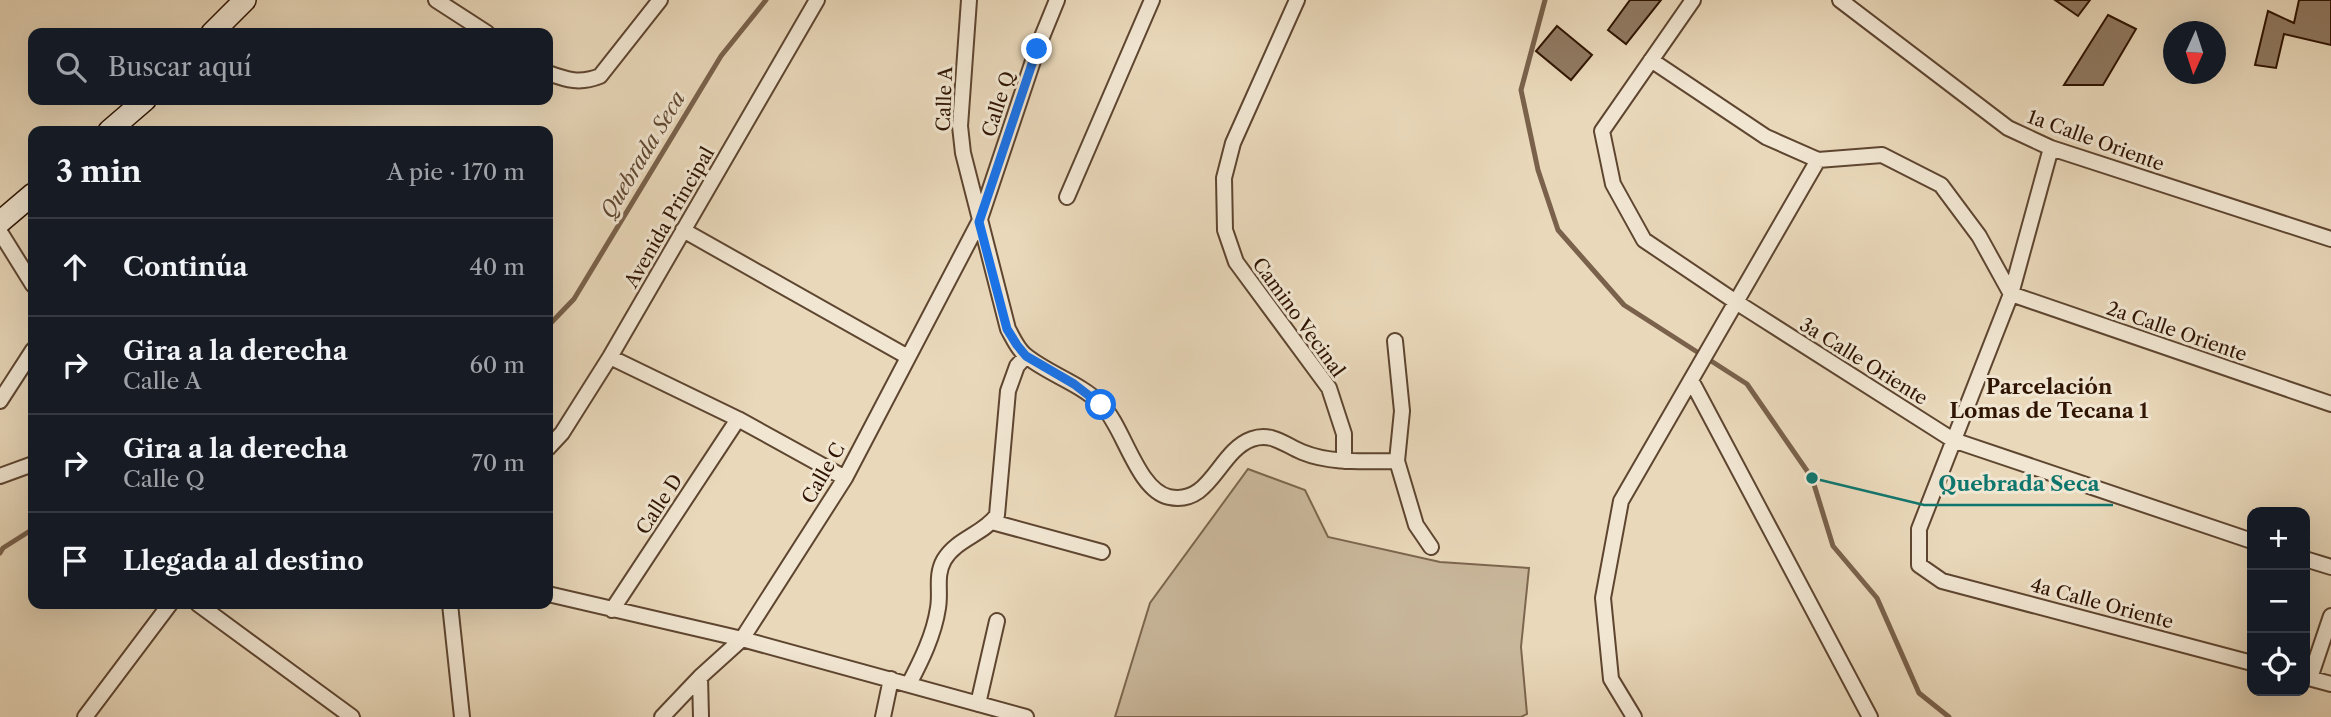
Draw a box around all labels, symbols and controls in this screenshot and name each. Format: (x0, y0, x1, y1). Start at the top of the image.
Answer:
north arrow (2163, 21, 2226, 84)
search box (28, 28, 553, 105)
route end (1021, 33, 1052, 64)
icon: search (52, 48, 90, 86)
text: Buscar aquí (108, 51, 252, 83)
street label: Calle A (932, 65, 957, 132)
street label: Calle Q (977, 68, 1020, 140)
water label: Quebrada Seca (595, 86, 691, 223)
street label: 1a Calle Oriente (2024, 105, 2167, 176)
street label: Avenida Principal (619, 142, 719, 293)
text: 3 min (56, 153, 142, 190)
text: A pie · 170 m (387, 158, 525, 186)
icon: ahead (56, 248, 94, 286)
text: Continúa (123, 251, 248, 283)
text: 40 m (470, 253, 525, 281)
street label: Camino Vecinal (1248, 253, 1350, 382)
street label: 2a Calle Oriente (2104, 297, 2250, 366)
street label: 3a Calle Oriente (1796, 313, 1932, 410)
text: Gira a la derecha (123, 335, 348, 367)
icon: right (56, 346, 94, 384)
text: 60 m (469, 351, 525, 379)
text: Calle A (123, 367, 202, 395)
district label: Parcelación Lomas de Tecana 1 (1950, 374, 2149, 423)
route start (1085, 389, 1116, 420)
text: Gira a la derecha (123, 433, 348, 465)
street label: Calle C (797, 439, 850, 508)
icon: right (56, 444, 94, 482)
text: 70 m (472, 449, 525, 477)
callout: Quebrada Seca (1924, 463, 2113, 505)
text: Calle Q (123, 465, 205, 493)
street label: Calle D (632, 470, 687, 539)
text: Quebrada Seca (1938, 471, 2100, 496)
map controls (2247, 507, 2310, 696)
button: + (2247, 507, 2310, 570)
icon: arrive (56, 542, 94, 580)
text: Llegada al destino (123, 545, 364, 577)
button: − (2247, 570, 2310, 633)
street label: 4a Calle Oriente (2028, 573, 2176, 634)
button: locate (2247, 633, 2310, 696)

